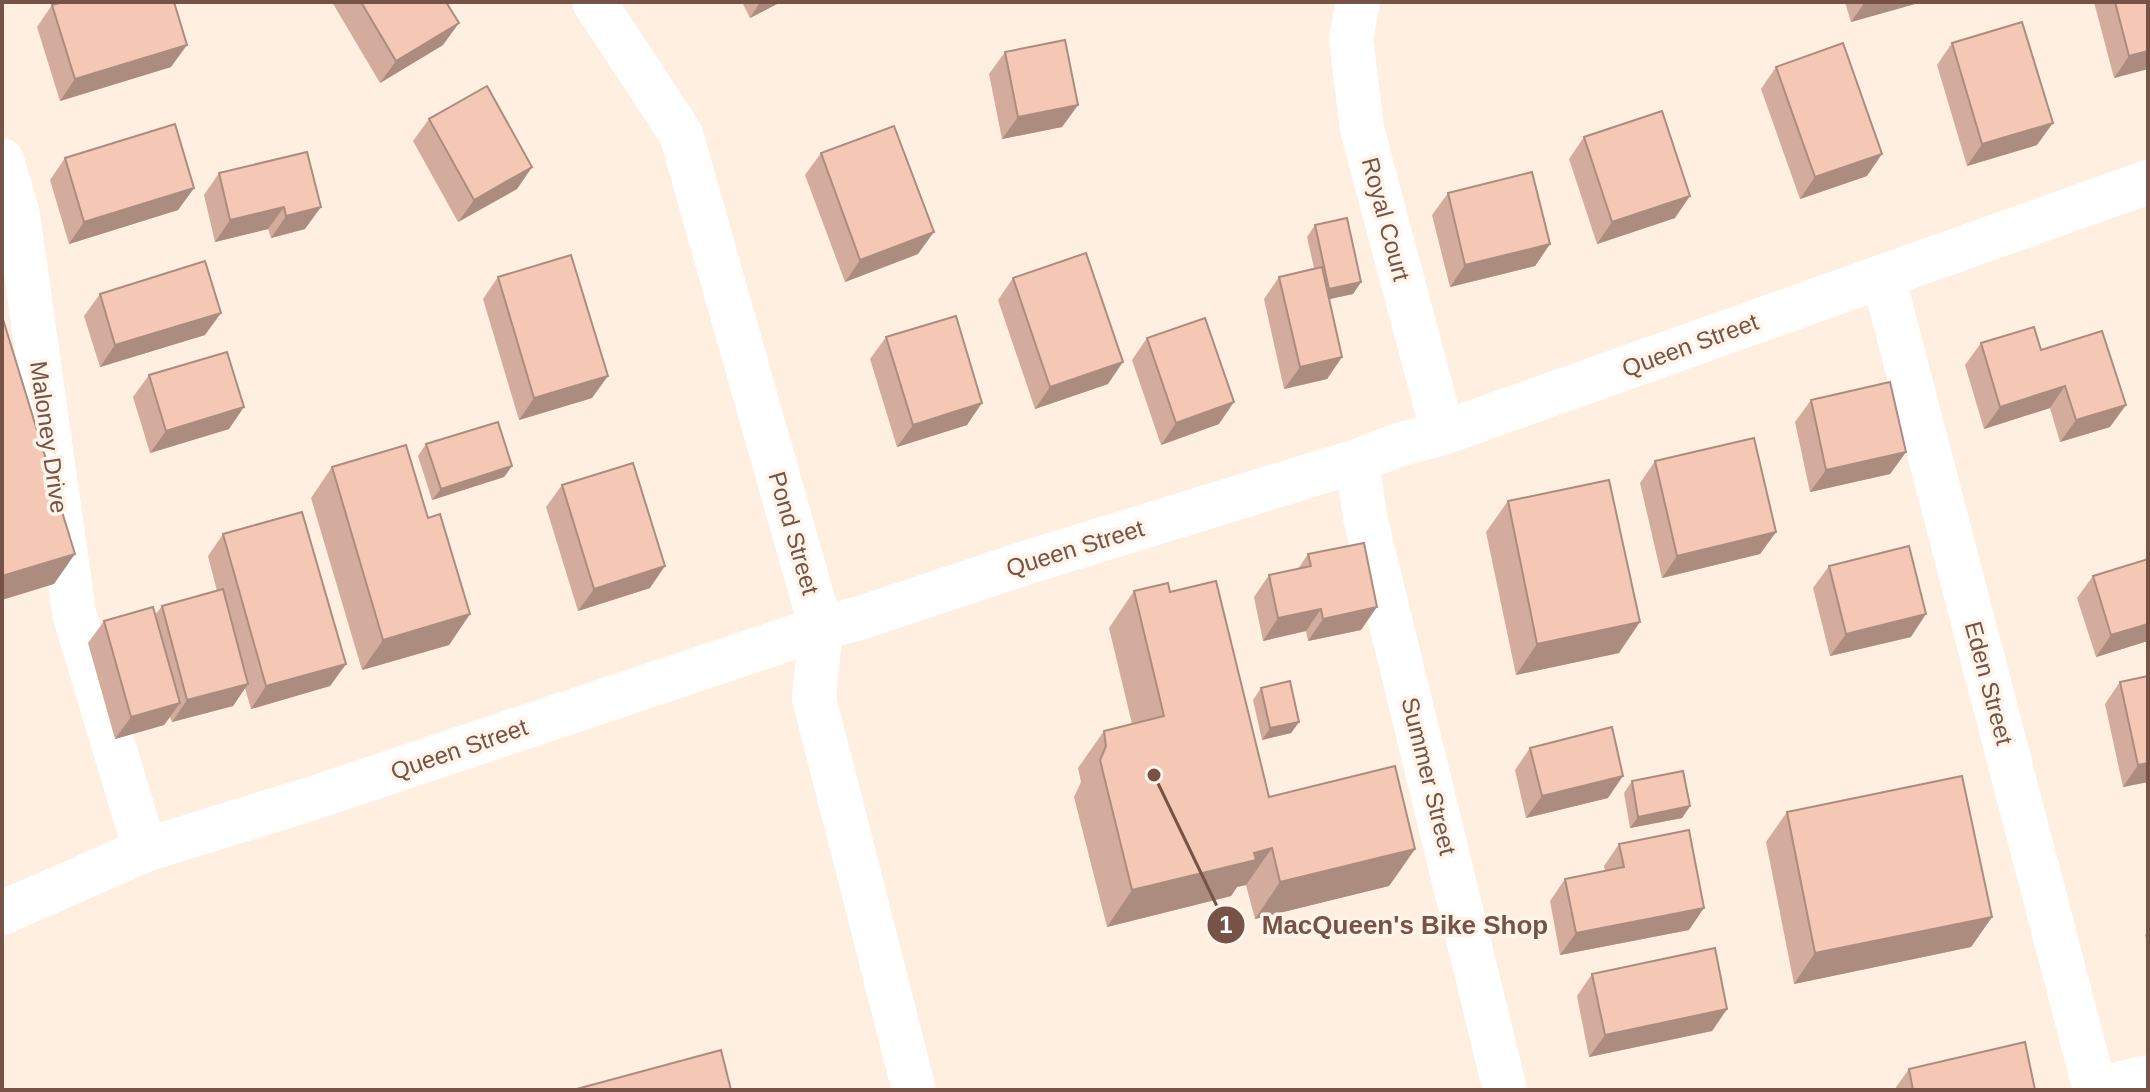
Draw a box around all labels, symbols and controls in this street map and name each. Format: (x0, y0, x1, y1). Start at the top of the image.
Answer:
street label: Royal Court (1357, 154, 1416, 284)
street label: Queen Street (1618, 308, 1762, 382)
street label: Maloney Drive (25, 359, 73, 515)
street label: Pond Street (764, 468, 825, 598)
street label: Queen Street (1003, 514, 1148, 582)
street label: Eden Street (1960, 618, 2019, 748)
street label: Summer Street (1396, 694, 1462, 858)
street label: Queen Street (387, 713, 531, 785)
callout: MacQueen's Bike Shop (1206, 900, 1564, 950)
text: MacQueen's Bike Shop (1262, 910, 1548, 940)
text: 1 (1219, 911, 1233, 938)

